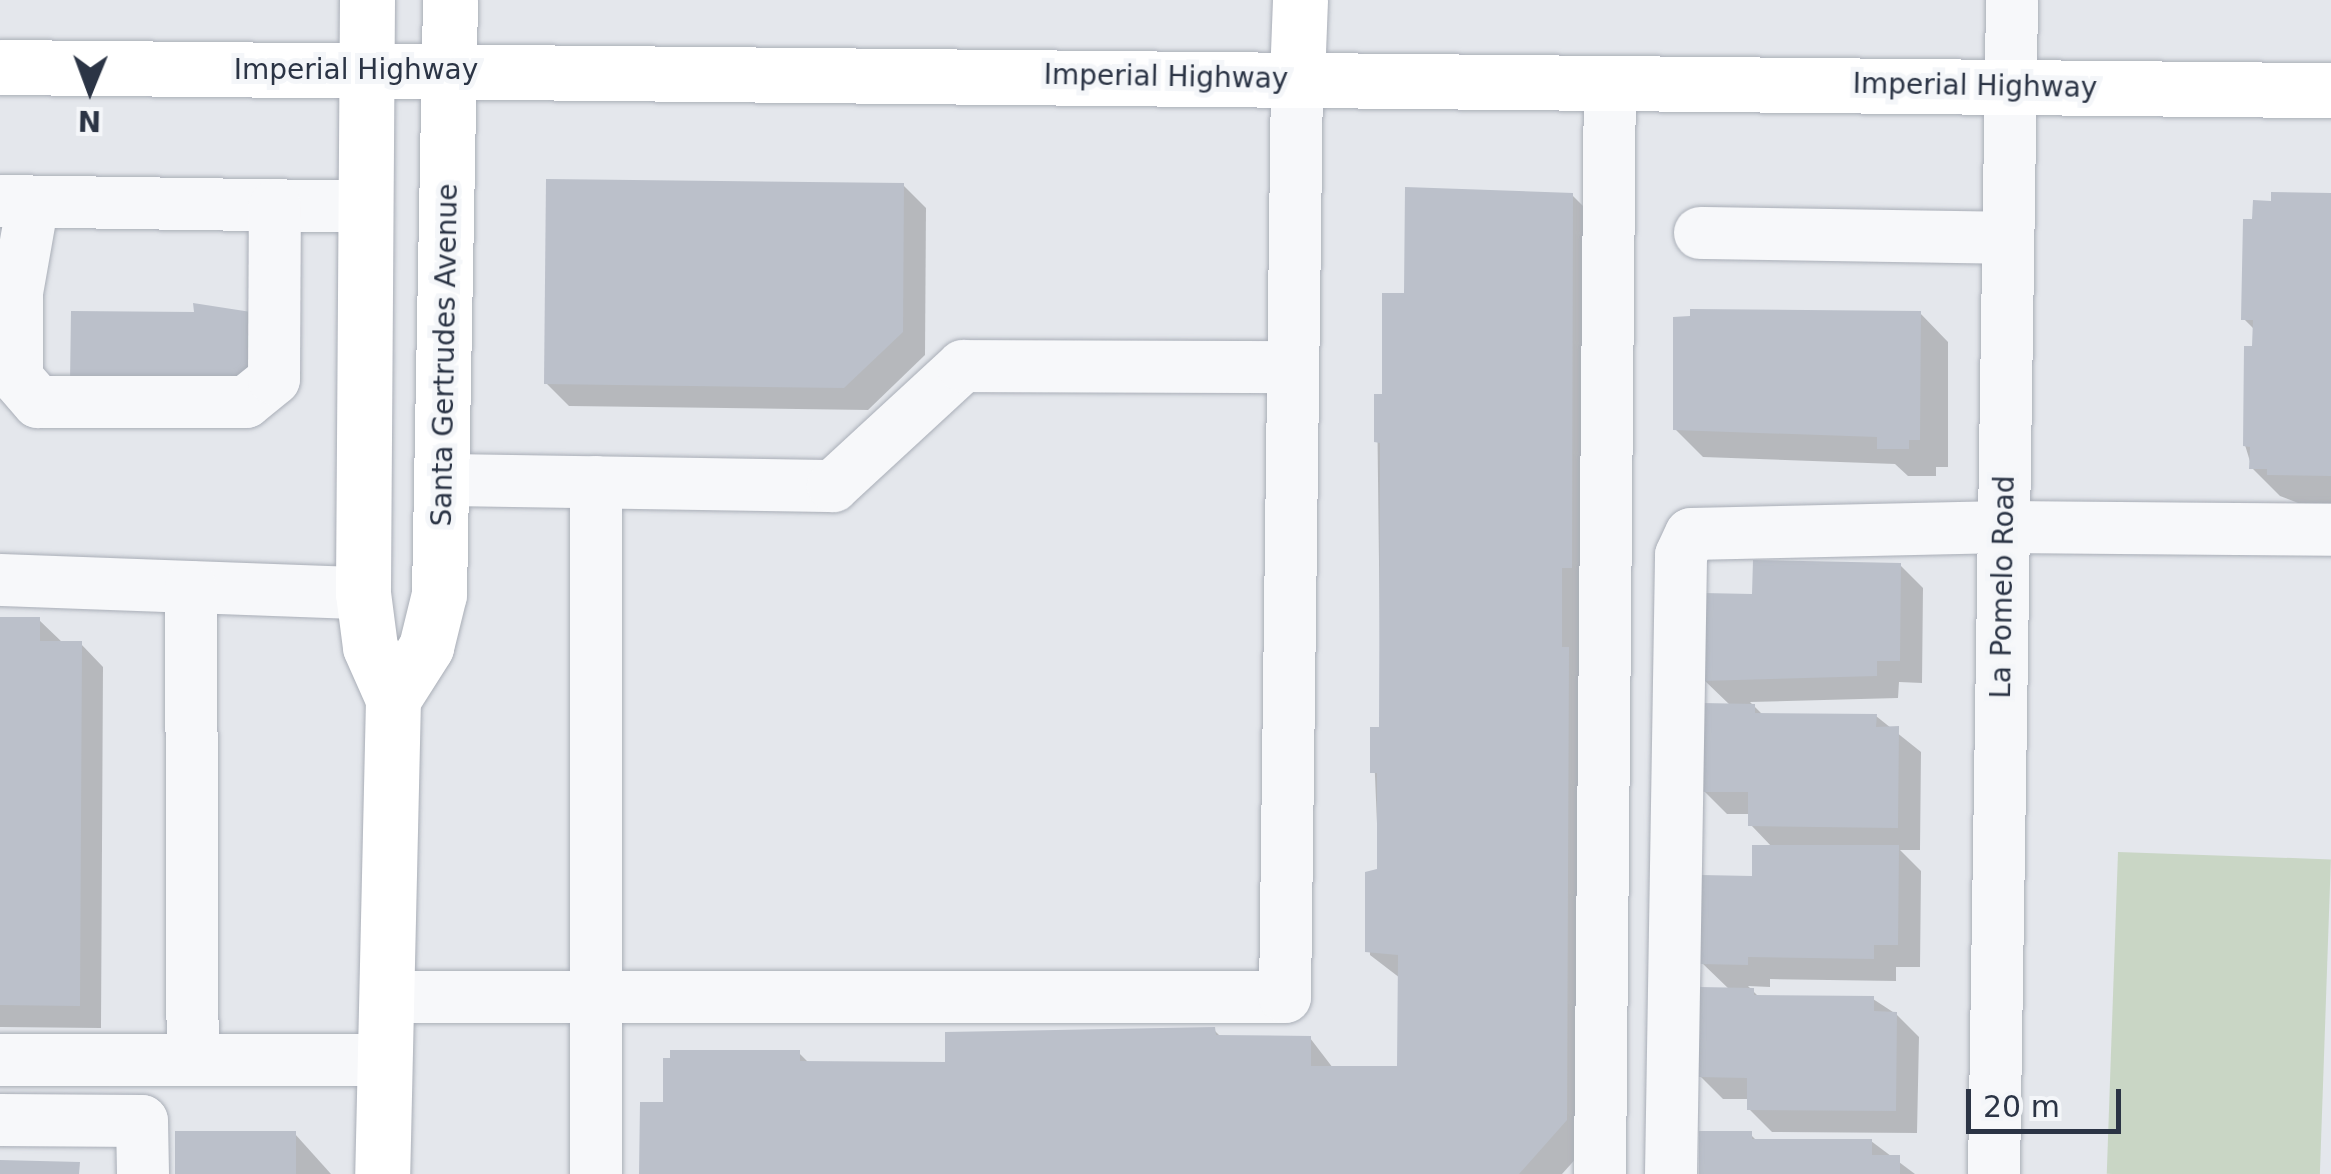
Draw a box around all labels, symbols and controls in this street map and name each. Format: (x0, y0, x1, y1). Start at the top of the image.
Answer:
north arrow (40, 40, 140, 140)
street label: Imperial Highway (234, 53, 478, 87)
street label: Imperial Highway (1043, 58, 1289, 96)
street label: Imperial Highway (1852, 67, 2098, 105)
text: N (77, 104, 101, 137)
street label: Santa Gertrudes Avenue (425, 183, 465, 527)
street label: La Pomelo Road (1984, 475, 2022, 699)
scale bar (1971, 1069, 2126, 1131)
text: 20 m (1983, 1089, 2060, 1124)

